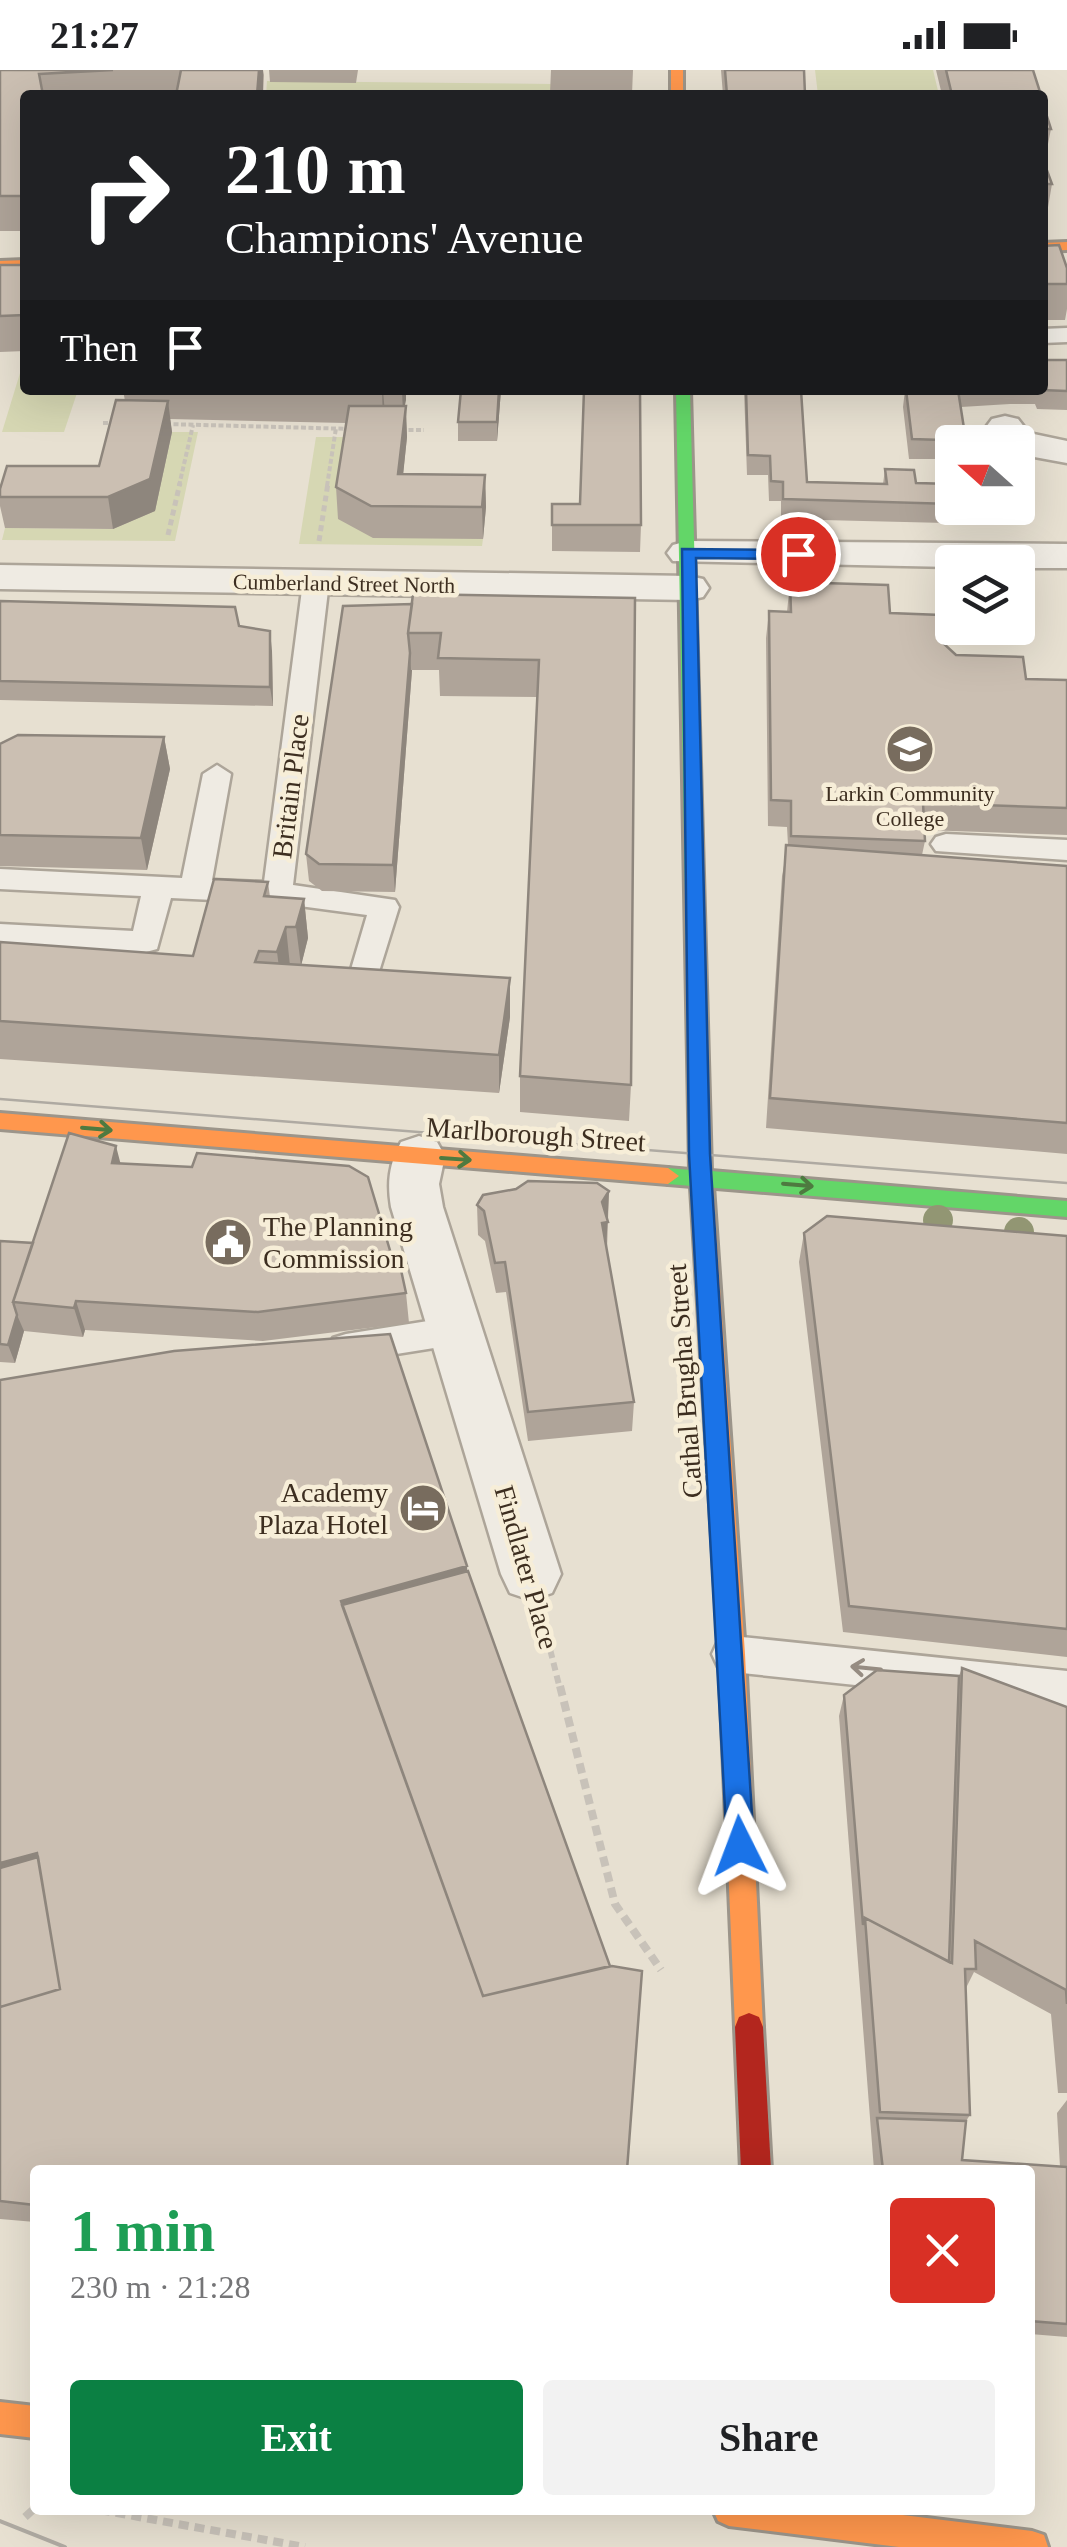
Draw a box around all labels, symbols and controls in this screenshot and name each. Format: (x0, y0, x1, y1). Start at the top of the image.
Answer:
text: 21:27 (50, 14, 139, 56)
icon: right (60, 130, 190, 260)
text: 210 m (225, 131, 406, 208)
text: Champions' Avenue (225, 213, 583, 263)
icon: arrive (158, 320, 213, 375)
text: Then (60, 327, 138, 369)
north arrow (935, 425, 1035, 525)
map controls (935, 425, 1035, 645)
pin (756, 512, 841, 597)
icon: arrive (771, 527, 826, 582)
button: layers (935, 545, 1035, 645)
street label: Cumberland Street North (233, 569, 455, 598)
street label: Britain Place (266, 712, 315, 860)
school or university icon: Larkin Community College (884, 723, 936, 775)
place label: Larkin Community College (825, 781, 995, 831)
street label: Marlborough Street (425, 1111, 647, 1158)
one-way arrow (81, 1119, 113, 1138)
one-way arrow (439, 1150, 471, 1169)
one-way arrow (781, 1176, 814, 1195)
place label: The Planning Commission (263, 1211, 413, 1274)
public building icon: The Planning Commission (202, 1216, 254, 1268)
street label: Cathal Brugha Street (661, 1263, 708, 1499)
place label: Academy Plaza Hotel (258, 1477, 388, 1540)
hotel icon: Academy Plaza Hotel (397, 1482, 449, 1534)
street label: Findlater Place (488, 1482, 565, 1653)
one-way arrow (850, 1658, 882, 1677)
position arrow (688, 1794, 792, 1898)
text: 1 min (70, 2198, 215, 2264)
button: close (890, 2198, 995, 2303)
text: 230 m · 21:28 (70, 2269, 250, 2305)
button: Exit (70, 2380, 523, 2495)
button: Share (543, 2380, 995, 2495)

